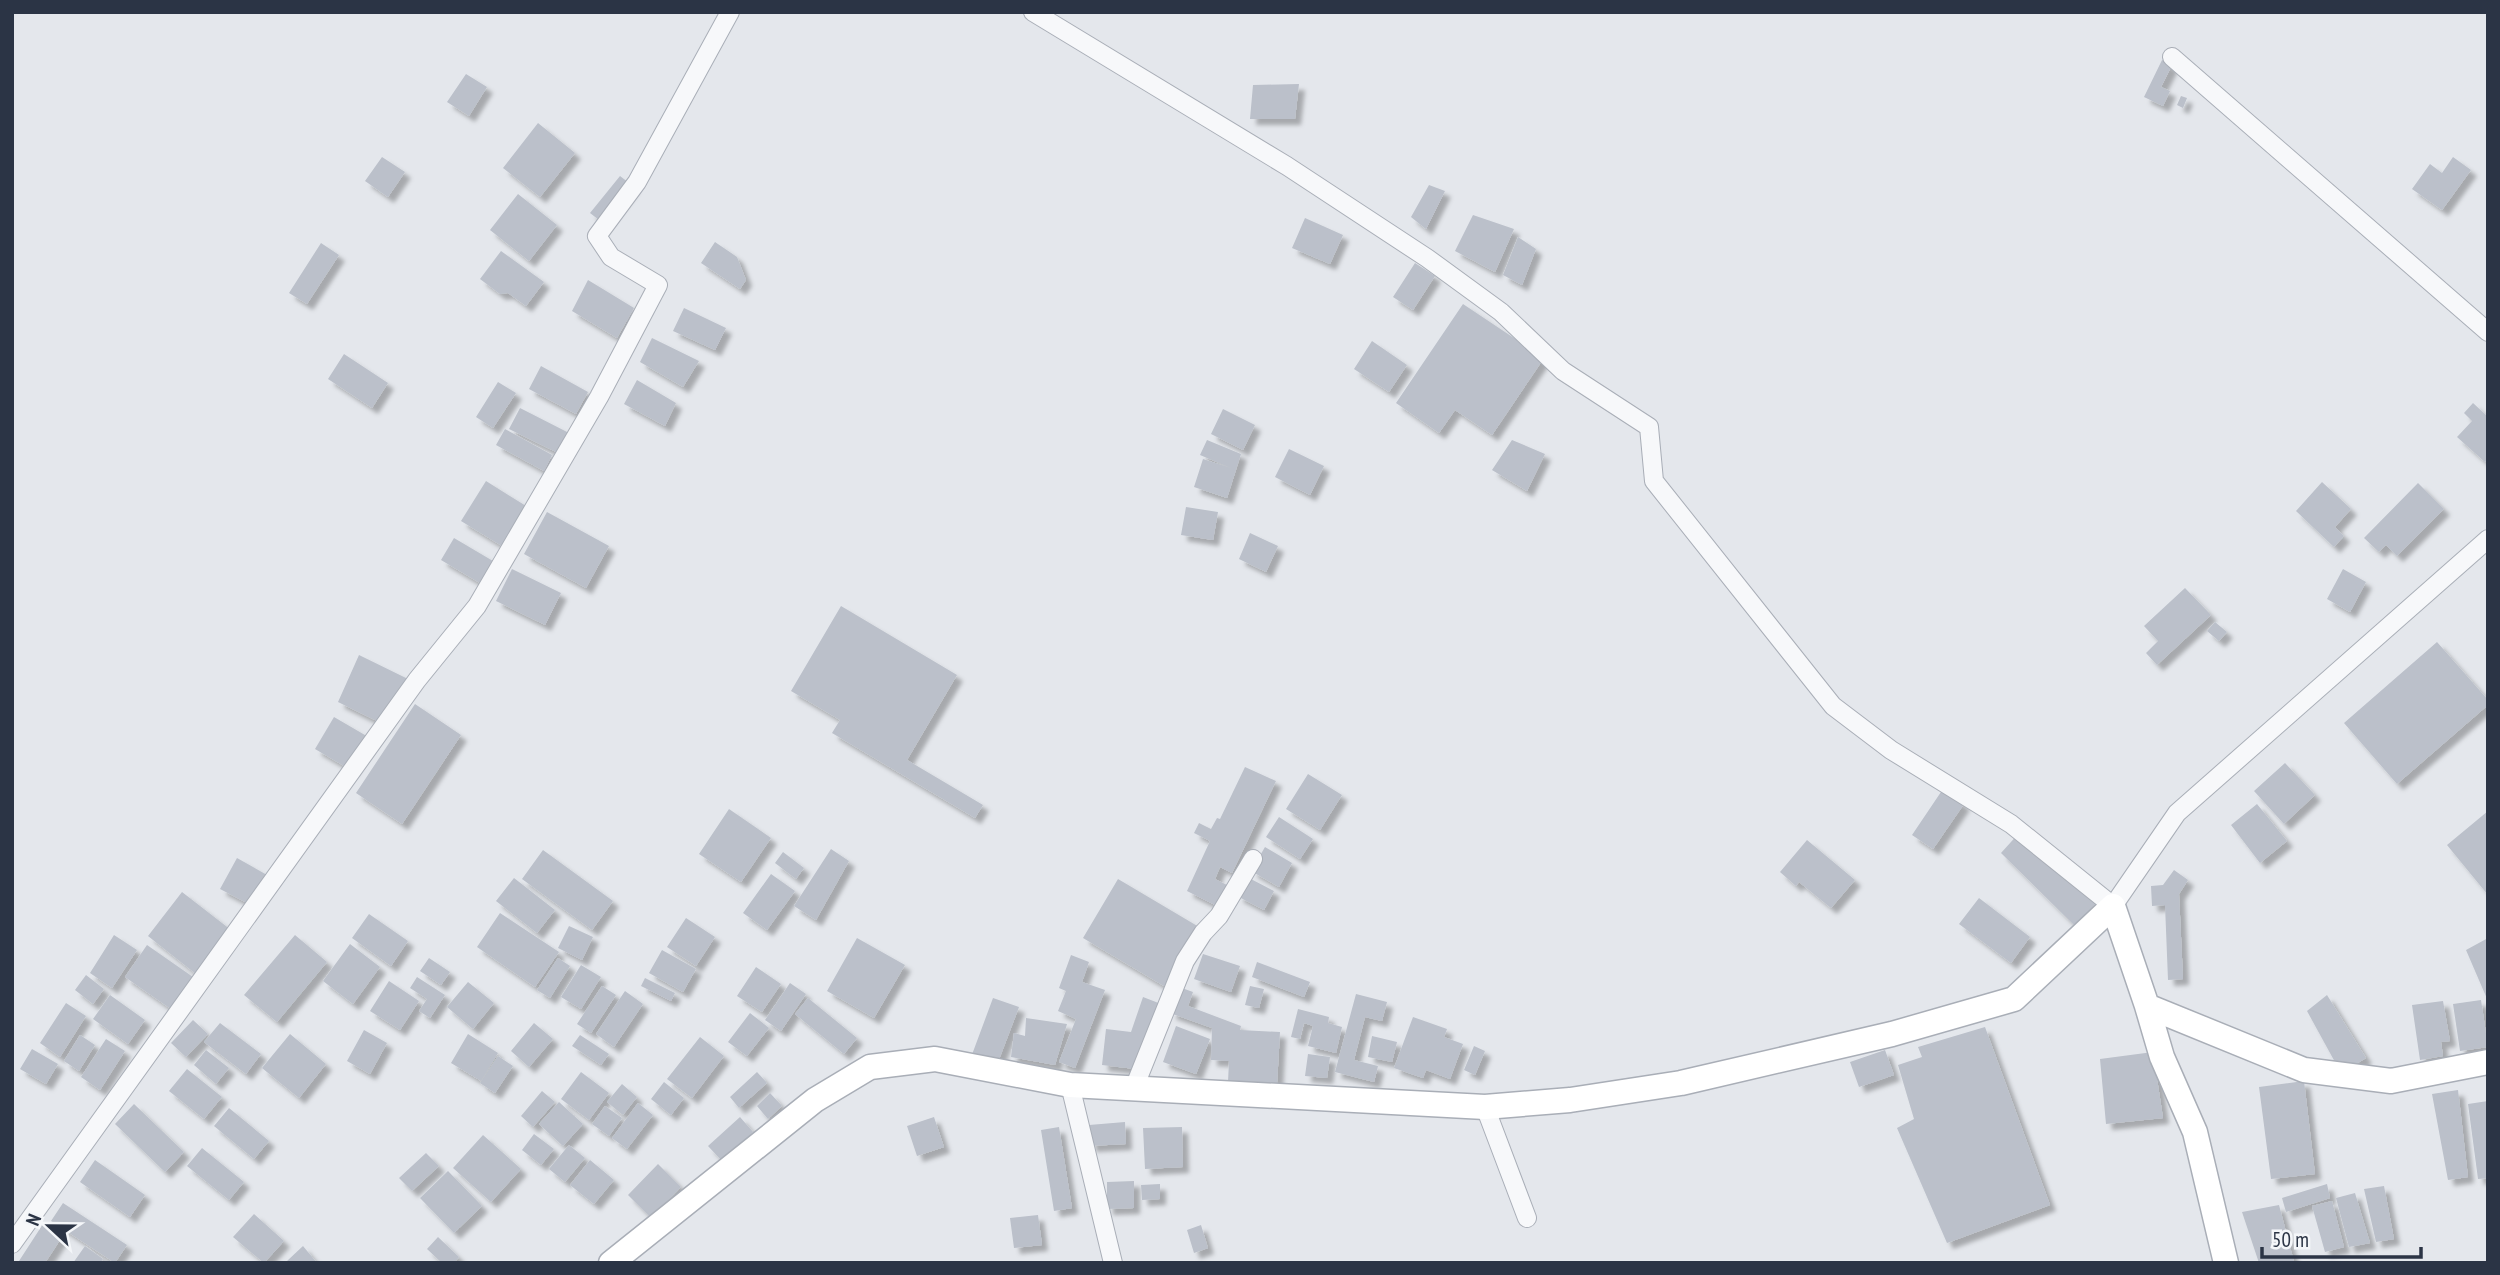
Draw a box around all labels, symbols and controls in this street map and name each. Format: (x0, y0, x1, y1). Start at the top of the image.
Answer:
north arrow (14, 1191, 84, 1261)
text: N (20, 1210, 46, 1229)
scale bar (2262, 1216, 2421, 1260)
text: 50 m (2272, 1226, 2309, 1253)

